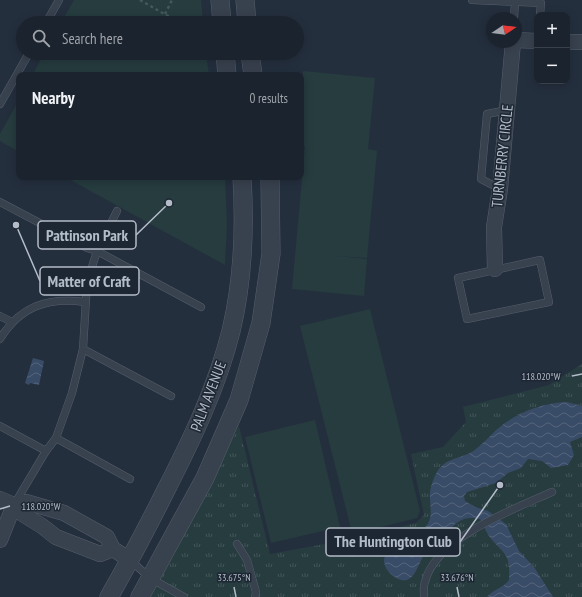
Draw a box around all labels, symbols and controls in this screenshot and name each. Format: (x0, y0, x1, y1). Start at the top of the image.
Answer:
north arrow (486, 12, 522, 48)
map controls (534, 12, 570, 84)
button: + (534, 12, 570, 48)
search box (16, 16, 304, 60)
icon: search (30, 27, 52, 49)
text: Search here (62, 29, 123, 48)
button: − (534, 48, 570, 84)
text: Nearby (32, 87, 75, 109)
text: 0 results (249, 90, 288, 107)
street label: TURNBERRY CIRCLE (487, 104, 517, 208)
callout: Pattinson Park (38, 221, 136, 249)
text: Pattinson Park (46, 225, 129, 245)
callout: Matter of Craft (40, 267, 139, 295)
text: Matter of Craft (48, 271, 131, 291)
street label: PALM AVENUE (186, 358, 230, 434)
text: 118.020°W (522, 370, 561, 383)
text: 118.020°W (22, 500, 61, 513)
callout: The Huntington Club (326, 528, 460, 556)
text: The Huntington Club (334, 531, 452, 551)
text: 33.675°N (217, 571, 251, 584)
text: 33.676°N (440, 571, 474, 584)

